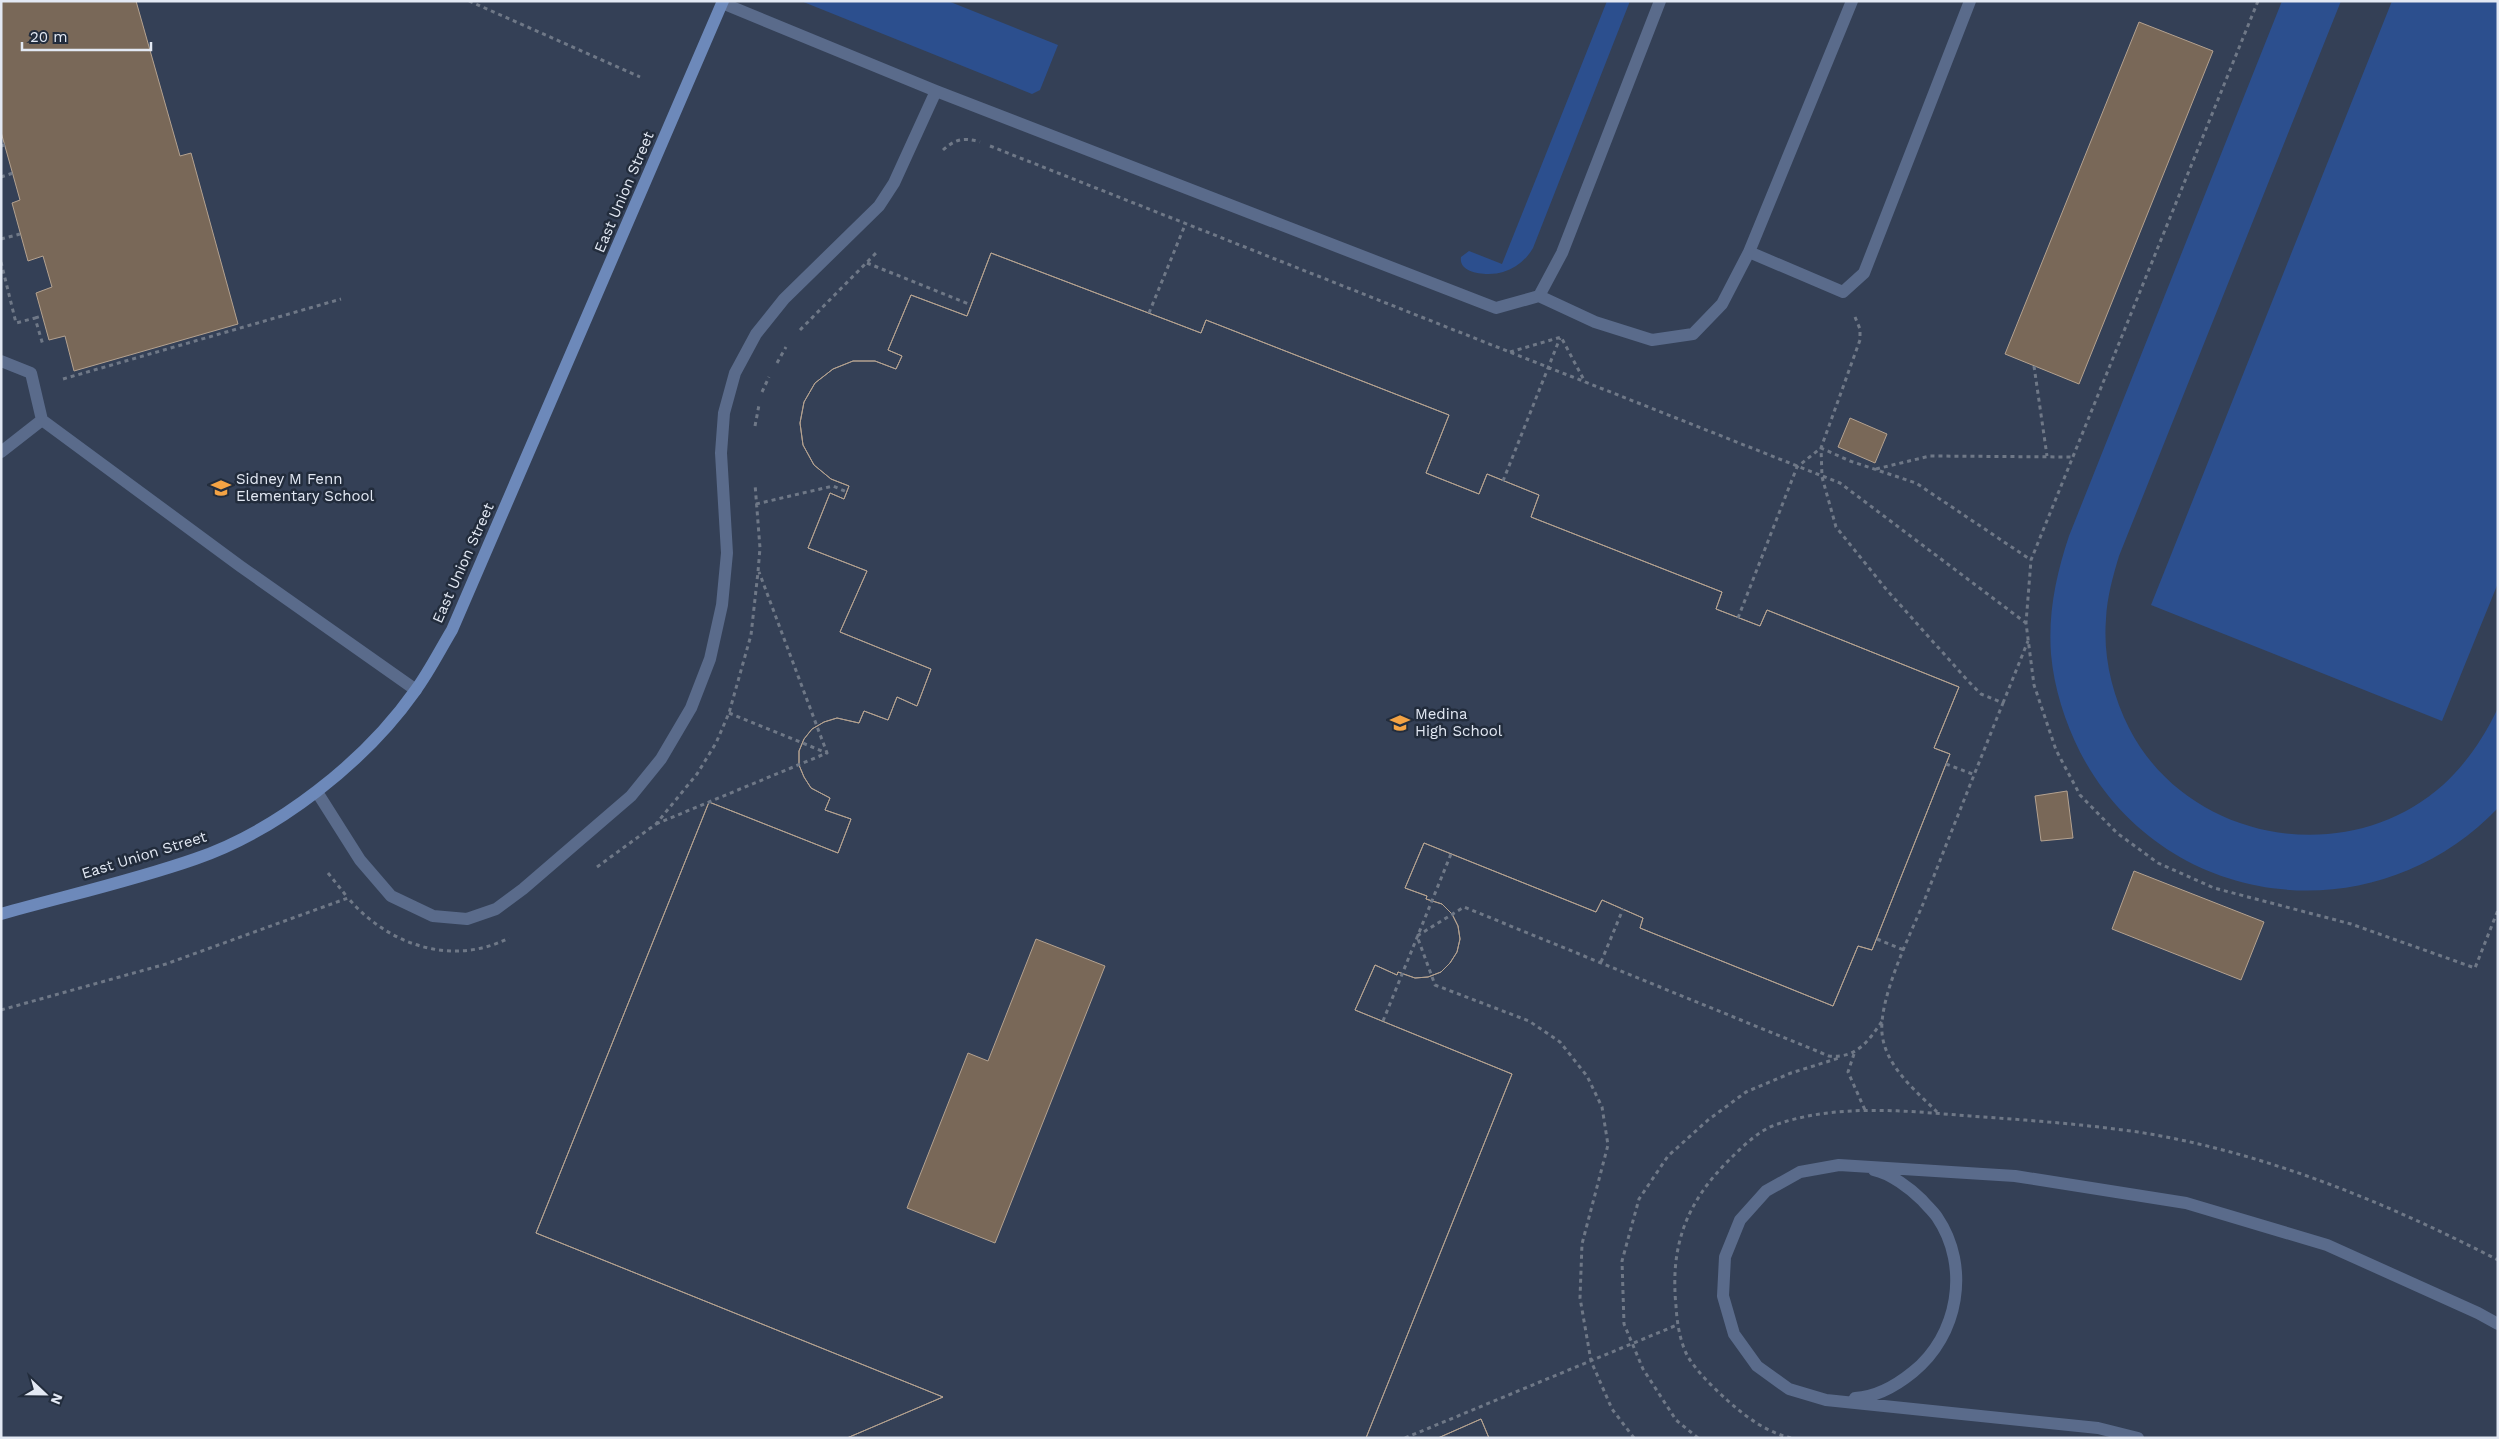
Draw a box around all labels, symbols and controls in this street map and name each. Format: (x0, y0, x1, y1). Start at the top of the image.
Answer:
scale bar (22, 20, 151, 52)
text: 20 m (30, 28, 68, 46)
street label: East Union Street (590, 128, 658, 255)
place label: Sidney M Fenn Elementary School (236, 470, 375, 505)
school or university icon: Sidney M Fenn Elementary School (210, 477, 232, 499)
street label: East Union Street (428, 499, 498, 626)
place label: Medina High School (1415, 705, 1503, 740)
school or university icon: Medina High School (1389, 712, 1411, 734)
street label: East Union Street (79, 827, 209, 883)
north arrow (20, 1369, 70, 1419)
text: N (48, 1391, 66, 1407)

